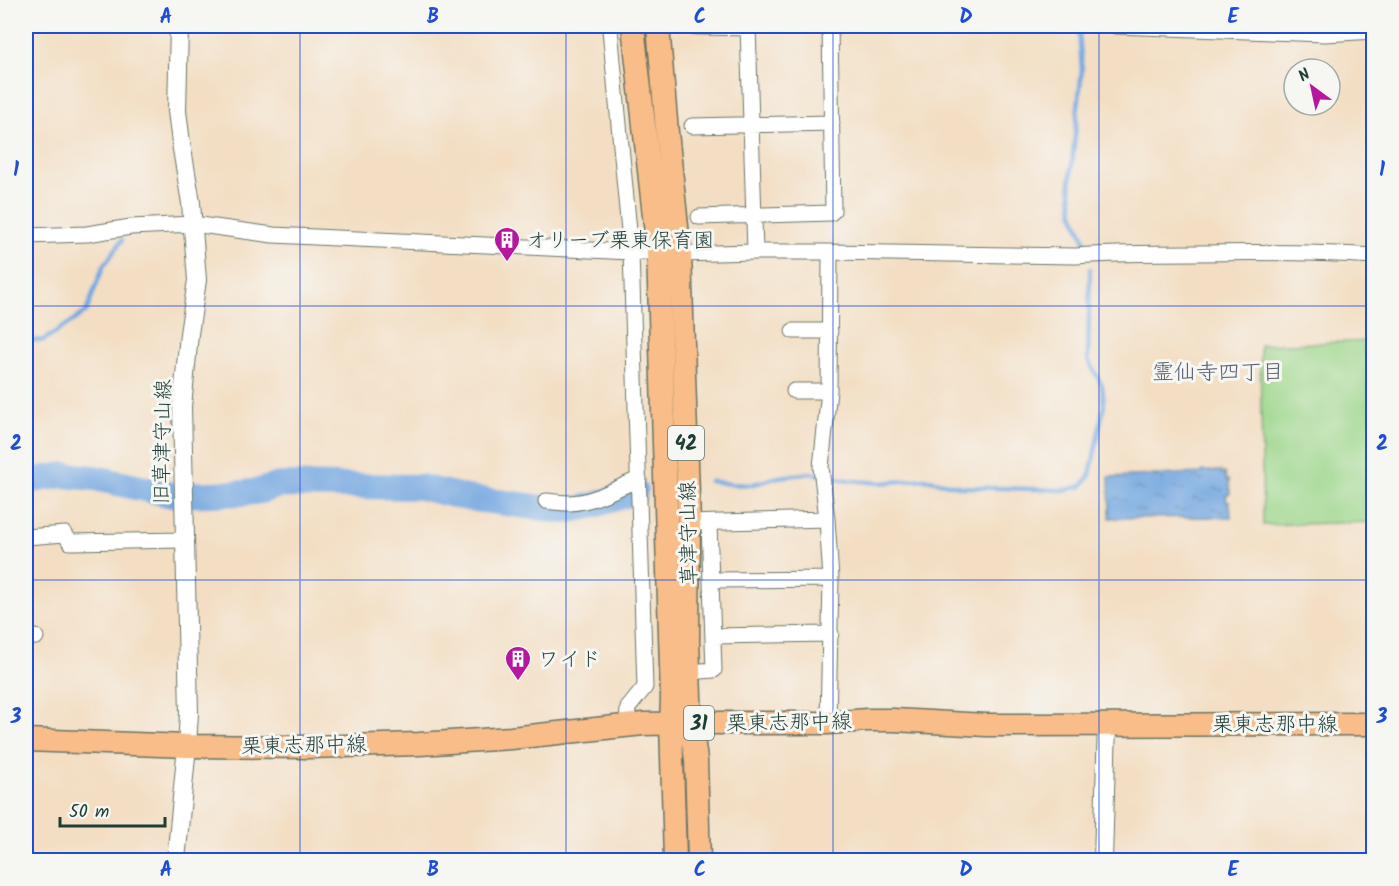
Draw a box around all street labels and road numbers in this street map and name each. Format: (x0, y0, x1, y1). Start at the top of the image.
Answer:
street label: 旧草津守山線 (146, 379, 181, 505)
road number: 42 (668, 426, 704, 460)
street label: 草津守山線 (672, 480, 707, 586)
road number: 31 (684, 706, 714, 740)
street label: 栗東志那中線 (726, 706, 852, 741)
street label: 栗東志那中線 (1212, 709, 1338, 742)
street label: 栗東志那中線 (241, 729, 367, 764)

